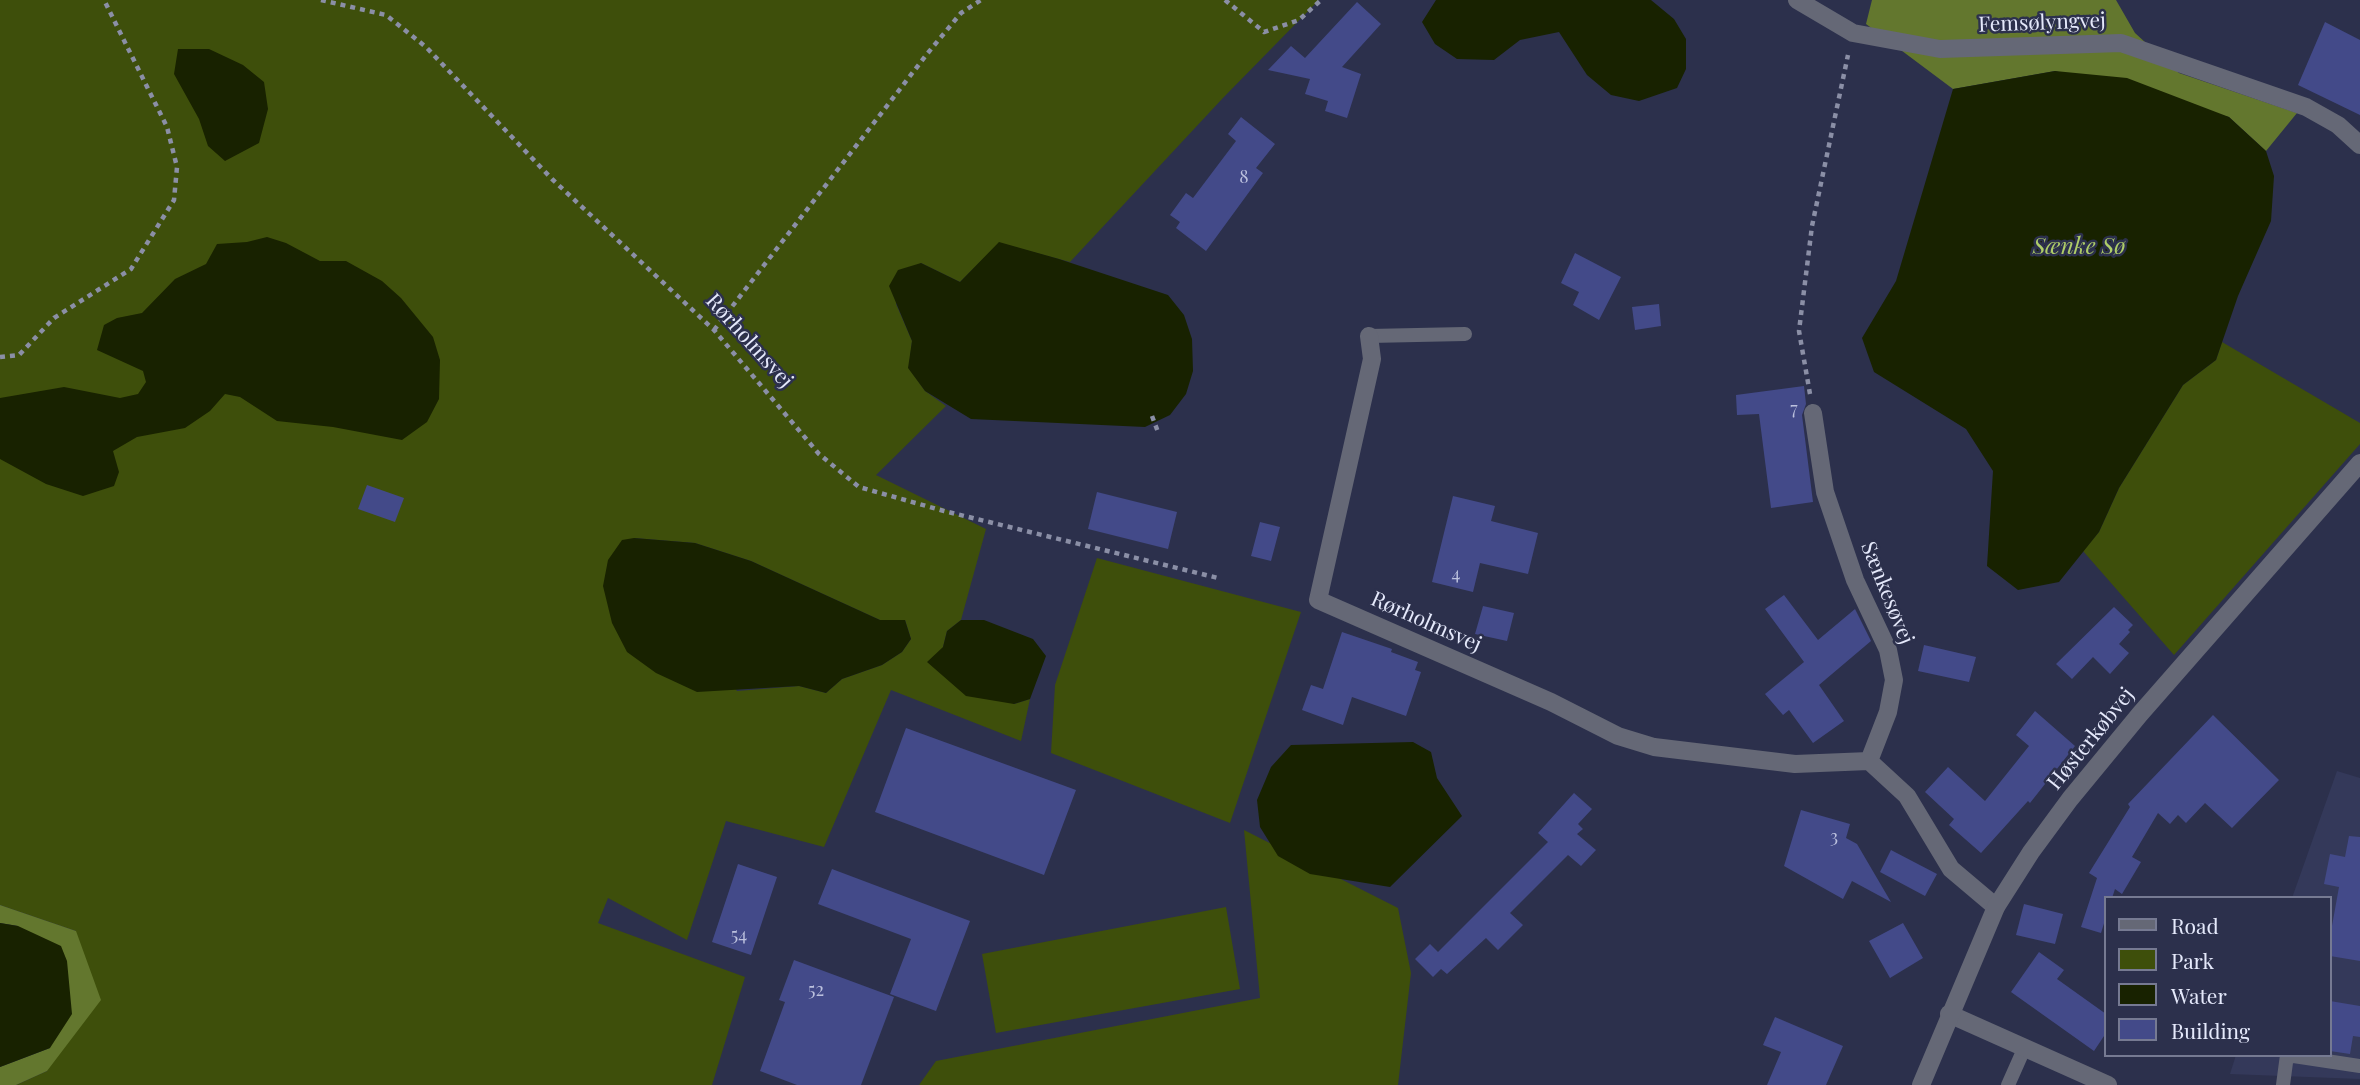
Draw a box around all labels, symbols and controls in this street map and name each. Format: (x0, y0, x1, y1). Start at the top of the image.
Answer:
street label: Femsølyngvej (1978, 8, 2106, 38)
house number: 8 (1239, 166, 1249, 188)
water label: Sænke Sø (2033, 233, 2125, 261)
street label: Rørholmsvej (700, 289, 798, 393)
house number: 7 (1790, 398, 1798, 420)
street label: Sænkesøvej (1855, 538, 1919, 648)
house number: 4 (1452, 563, 1460, 585)
street label: Rørholmsvej (1367, 586, 1485, 658)
street label: Høsterkøbvej (2042, 683, 2140, 795)
house number: 3 (1830, 826, 1838, 848)
legend (2104, 896, 2332, 1057)
text: Road (2171, 911, 2219, 939)
house number: 54 (731, 924, 747, 946)
text: Park (2171, 946, 2214, 974)
house number: 52 (808, 979, 824, 1001)
text: Water (2171, 981, 2227, 1009)
text: Building (2171, 1016, 2250, 1044)

